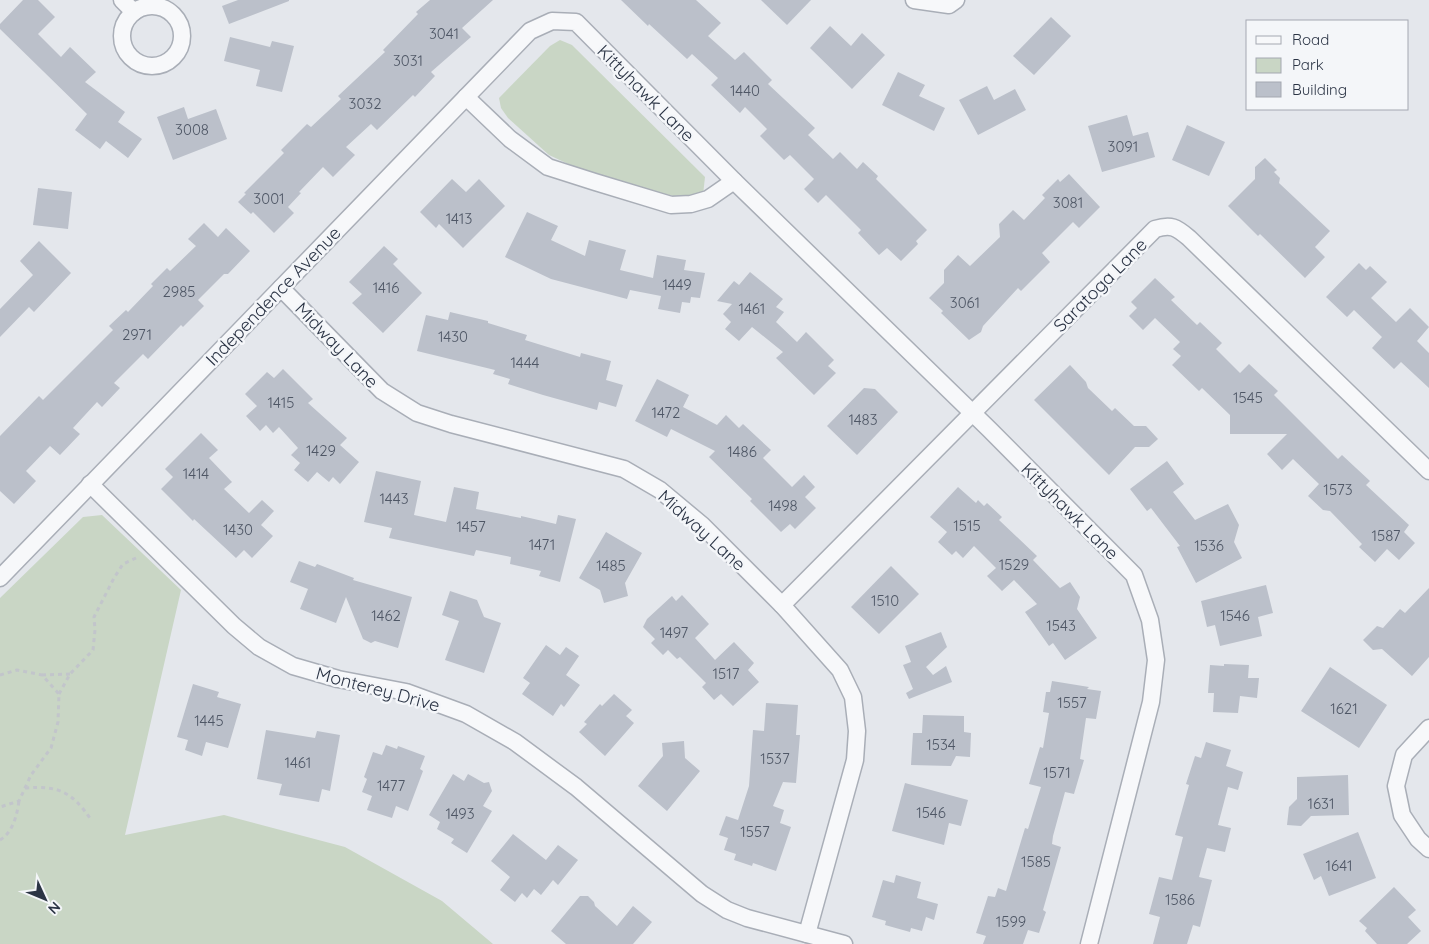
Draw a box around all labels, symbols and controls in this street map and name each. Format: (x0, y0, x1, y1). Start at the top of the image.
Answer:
legend (1246, 20, 1409, 110)
house number: 3041 (429, 24, 459, 43)
text: Road (1292, 30, 1329, 49)
street label: Kittyhawk Lane (592, 39, 700, 147)
house number: 3031 (393, 51, 423, 70)
text: Park (1292, 55, 1324, 74)
text: Building (1292, 80, 1347, 99)
house number: 1440 (730, 81, 760, 100)
house number: 3032 (349, 94, 381, 113)
house number: 3008 (175, 120, 209, 139)
house number: 3091 (1108, 137, 1138, 156)
house number: 3001 (253, 189, 285, 208)
house number: 3081 (1053, 193, 1083, 212)
house number: 1413 (446, 209, 472, 228)
street label: Independence Avenue (200, 222, 346, 370)
street label: Saratoga Lane (1048, 233, 1152, 337)
house number: 1449 (662, 275, 692, 294)
house number: 1416 (373, 278, 399, 297)
house number: 2985 (163, 282, 195, 301)
house number: 3061 (950, 293, 980, 312)
street label: Midway Lane (290, 297, 384, 393)
house number: 1461 (739, 299, 765, 318)
house number: 2971 (122, 325, 152, 344)
house number: 1430 (438, 327, 468, 346)
house number: 1444 (510, 353, 540, 372)
house number: 1545 (1233, 388, 1263, 407)
house number: 1415 (268, 393, 294, 412)
house number: 1472 (652, 403, 680, 422)
house number: 1483 (848, 410, 878, 429)
house number: 1429 (306, 441, 336, 460)
house number: 1486 (727, 442, 757, 461)
street label: Kittyhawk Lane (1016, 457, 1124, 565)
house number: 1414 (183, 464, 209, 483)
house number: 1573 (1323, 480, 1353, 499)
street label: Midway Lane (653, 485, 751, 575)
house number: 1443 (380, 489, 409, 508)
house number: 1498 (768, 496, 798, 515)
house number: 1515 (953, 516, 981, 535)
house number: 1457 (456, 517, 486, 536)
house number: 1430 (223, 520, 253, 539)
house number: 1587 (1371, 526, 1401, 545)
house number: 1471 (529, 535, 555, 554)
house number: 1536 (1194, 536, 1224, 555)
house number: 1529 (999, 555, 1029, 574)
house number: 1485 (596, 556, 626, 575)
house number: 1510 (871, 591, 899, 610)
house number: 1462 (371, 606, 401, 625)
house number: 1546 (1220, 606, 1250, 625)
house number: 1543 (1046, 616, 1076, 635)
house number: 1497 (660, 623, 689, 642)
street label: Monterey Drive (313, 661, 443, 717)
house number: 1517 (713, 664, 740, 683)
house number: 1557 (1057, 693, 1087, 712)
house number: 1621 (1330, 699, 1358, 718)
house number: 1445 (194, 711, 224, 730)
house number: 1534 (926, 735, 956, 754)
house number: 1537 (760, 749, 790, 768)
house number: 1461 (285, 753, 311, 772)
house number: 1571 (1043, 763, 1071, 782)
house number: 1477 (377, 776, 405, 795)
house number: 1631 (1307, 794, 1335, 813)
house number: 1546 (916, 803, 946, 822)
house number: 1493 (445, 804, 475, 823)
house number: 1557 (740, 822, 770, 841)
house number: 1585 (1021, 852, 1051, 871)
house number: 1641 (1325, 856, 1353, 875)
north arrow (20, 874, 70, 924)
house number: 1586 (1165, 890, 1195, 909)
text: N (44, 898, 64, 918)
house number: 1599 (996, 912, 1026, 931)

